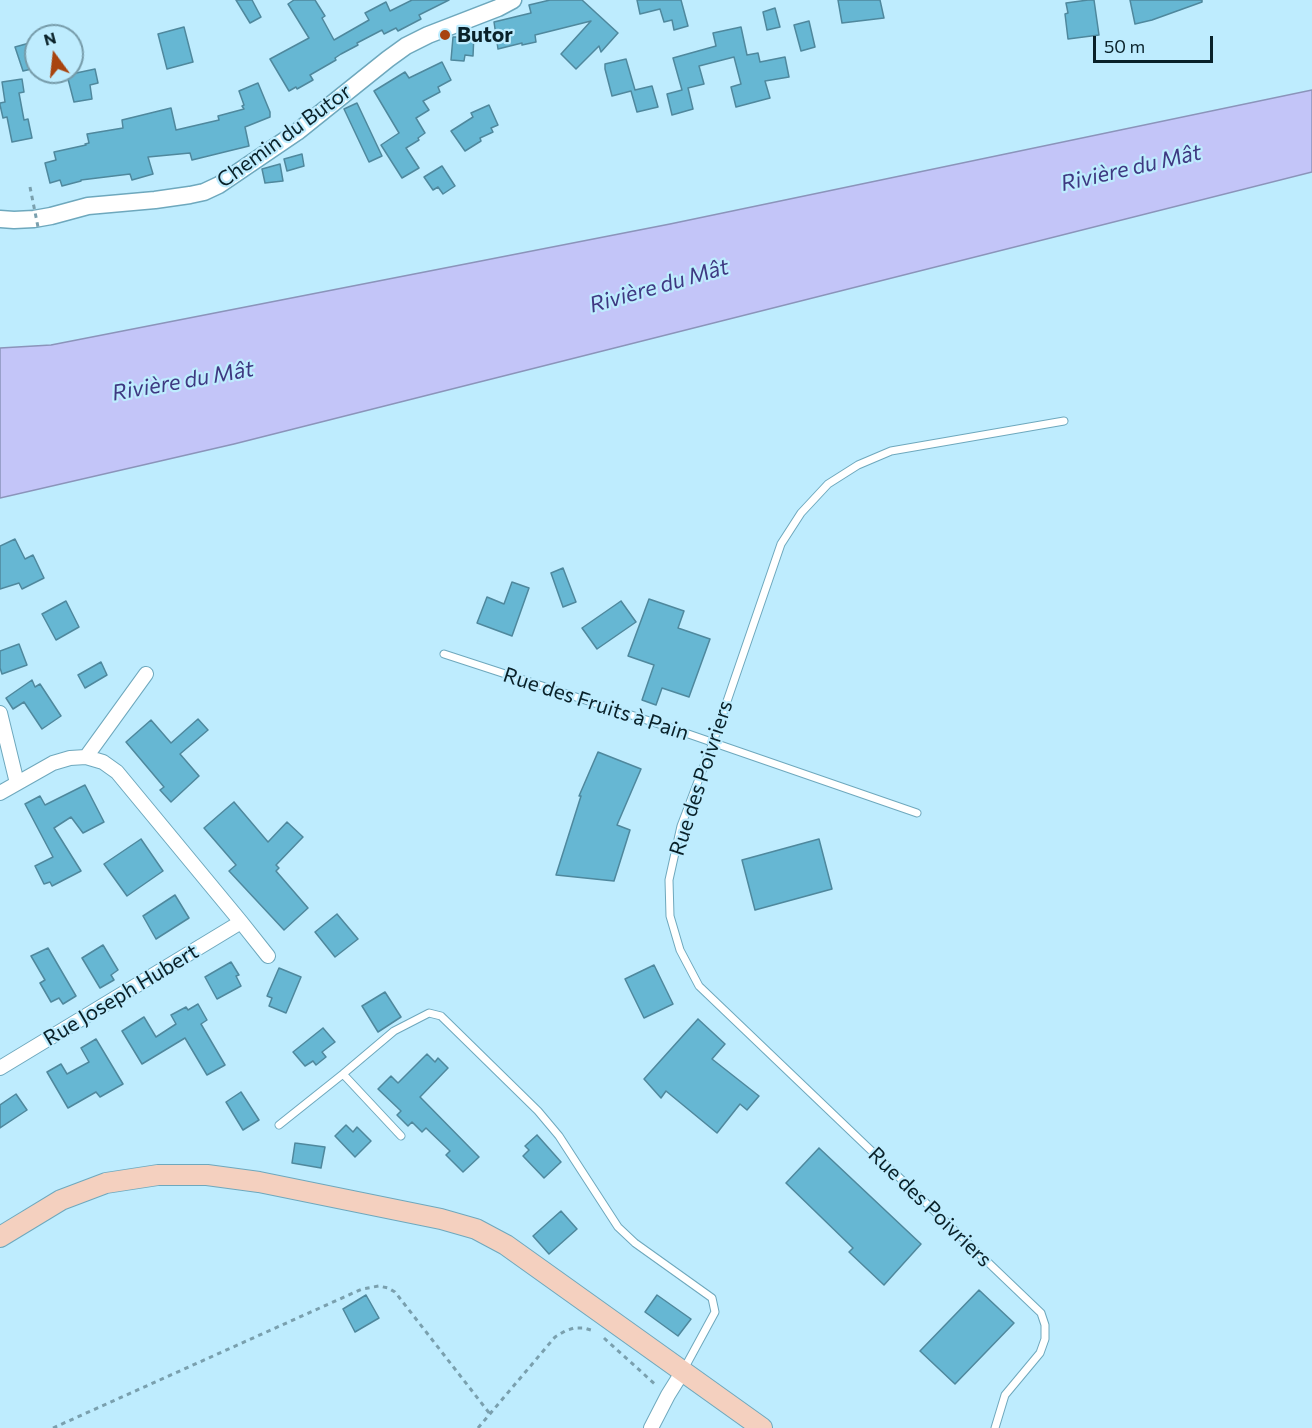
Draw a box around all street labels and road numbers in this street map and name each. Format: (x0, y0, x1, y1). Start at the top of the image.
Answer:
street label: Chemin du Butor (212, 79, 356, 193)
street label: Rue des Fruits à Pain (500, 662, 692, 746)
street label: Rue des Poivriers (664, 697, 738, 859)
street label: Rue Joseph Hubert (39, 939, 203, 1051)
street label: Rue des Poivriers (863, 1142, 997, 1272)

